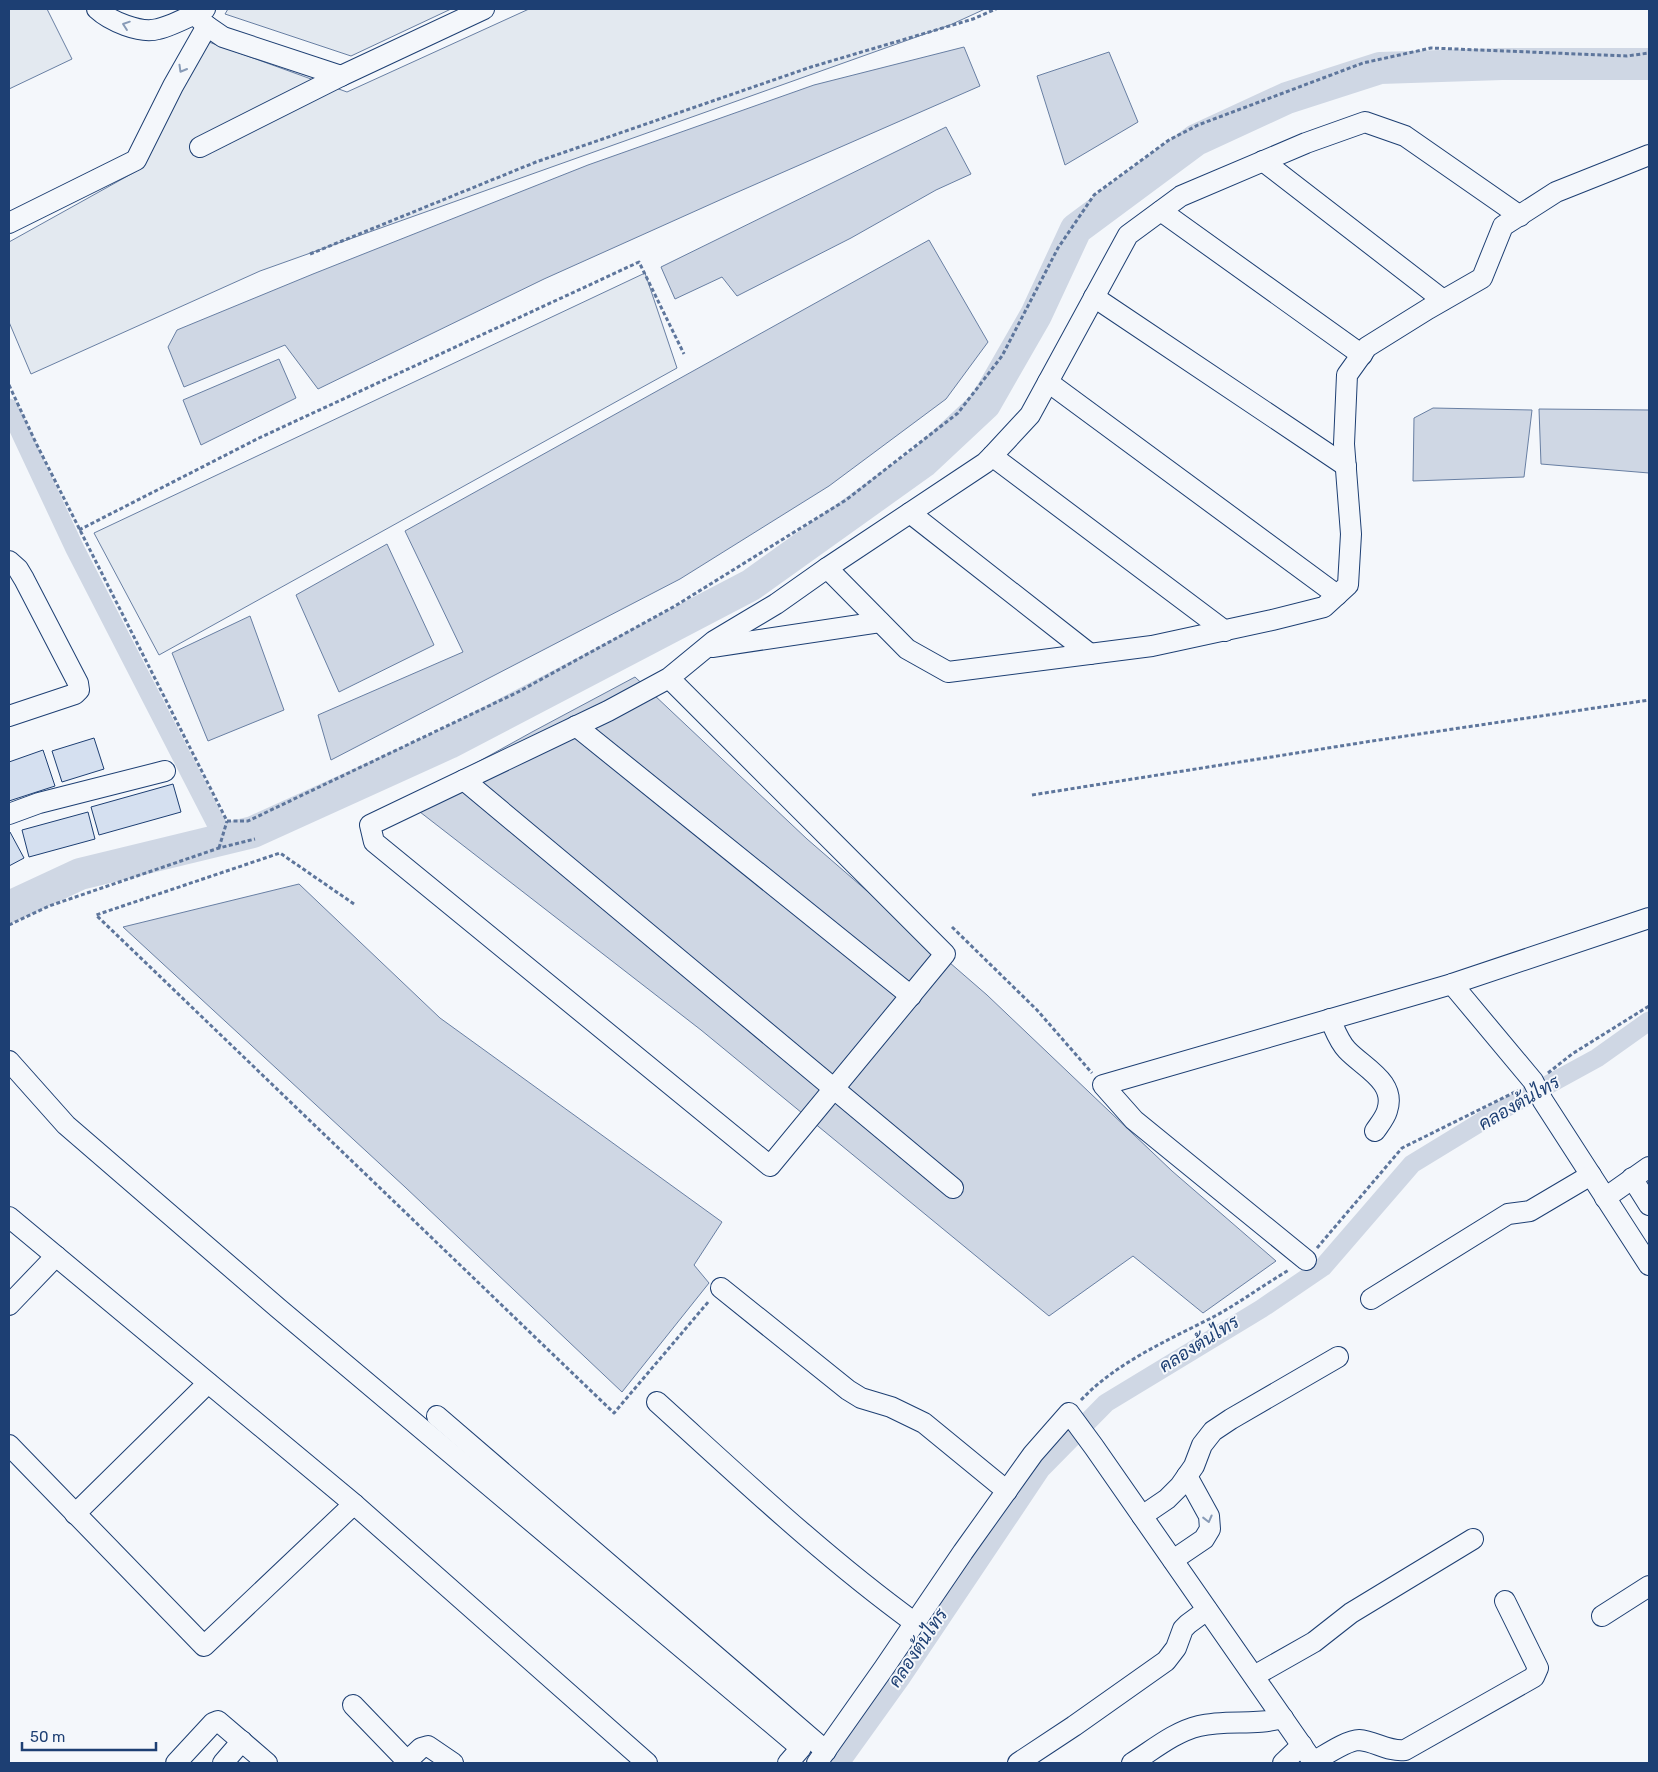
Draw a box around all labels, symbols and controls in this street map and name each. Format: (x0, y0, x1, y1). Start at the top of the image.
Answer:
one-way arrow (123, 21, 131, 31)
one-way arrow (179, 63, 189, 72)
water label: คลองต้นไทร (1474, 1069, 1565, 1135)
water label: คลองต้นไทร (1154, 1308, 1244, 1377)
one-way arrow (1202, 1515, 1213, 1524)
water label: คลองต้นไทร (882, 1602, 953, 1691)
scale bar (22, 1720, 156, 1752)
text: 50 m (30, 1728, 65, 1746)

